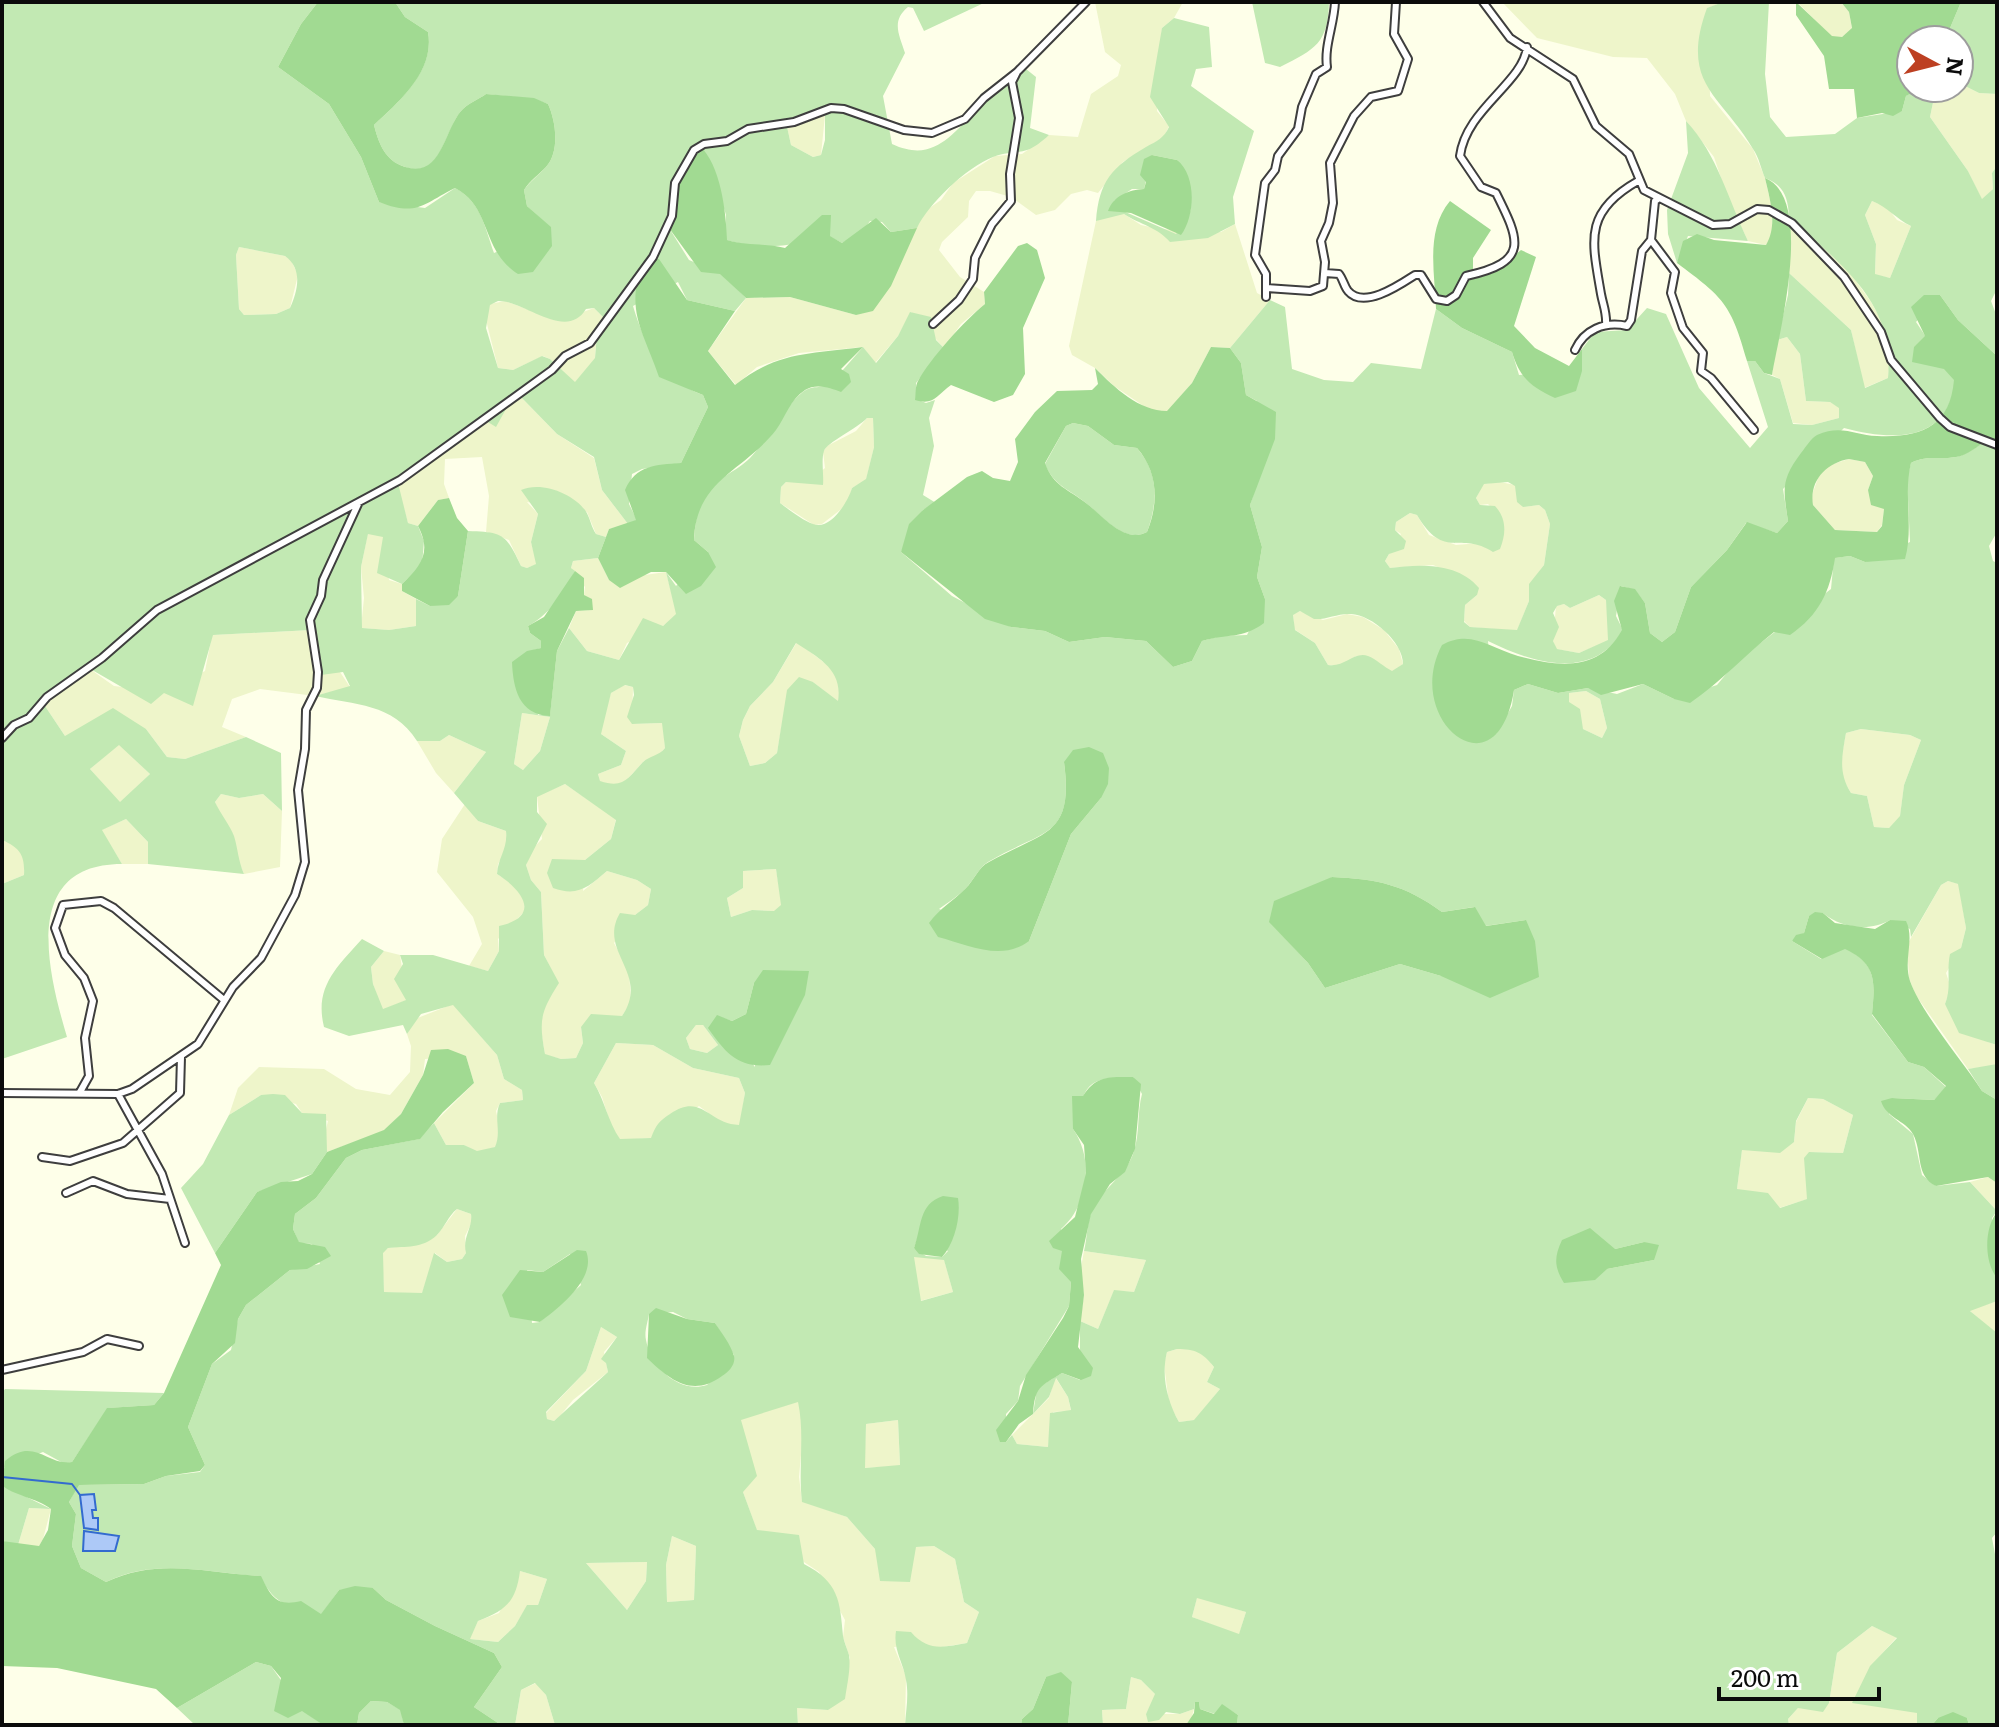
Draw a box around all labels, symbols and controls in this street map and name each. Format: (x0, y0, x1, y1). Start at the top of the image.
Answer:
north arrow (1895, 24, 1975, 104)
text: N (1939, 55, 1974, 78)
scale bar (1719, 1651, 1879, 1701)
text: 200 m (1731, 1659, 1799, 1694)

